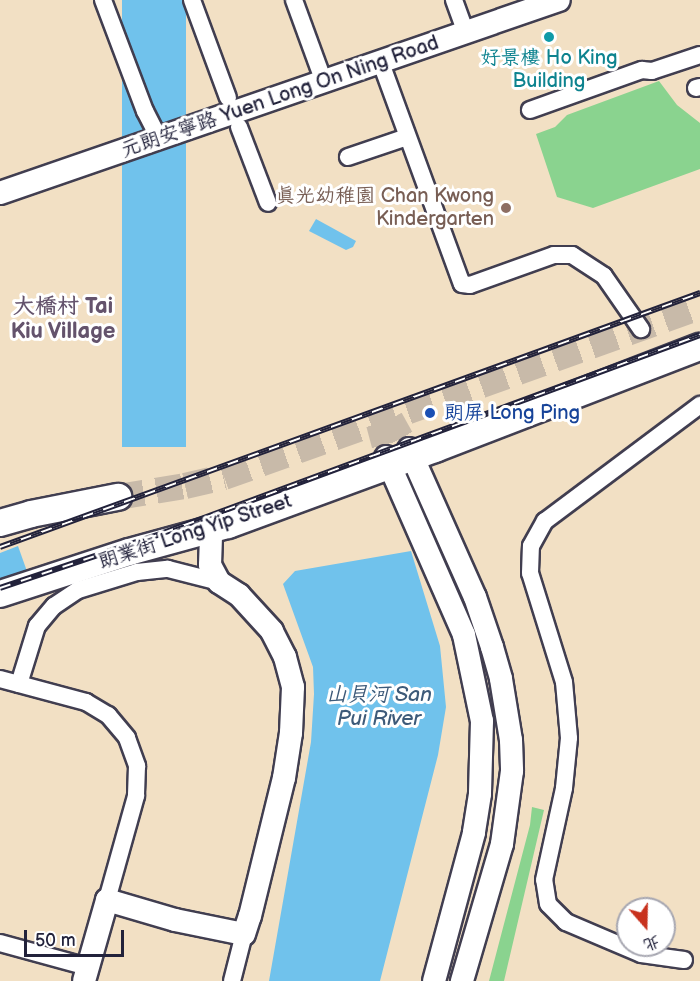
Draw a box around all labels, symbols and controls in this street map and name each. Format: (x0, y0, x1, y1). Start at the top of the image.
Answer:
marker: 好景樓 Ho King Building (542, 30, 556, 44)
street label: 元朗安寧路 Yuen Long On Ning Road (118, 31, 442, 163)
place label: 好景樓 Ho King Building (480, 47, 618, 94)
place label: 真光幼稚園 Chan Kwong Kindergarten (275, 184, 494, 231)
marker: 真光幼稚園 Chan Kwong Kindergarten (499, 201, 513, 215)
district label: 大橋村 Tai Kiu Village (10, 293, 116, 344)
place label: 朗屏 Long Ping (444, 401, 580, 425)
marker: 朗屏 Long Ping (421, 404, 439, 422)
street label: 朗業街 Long Yip Street (95, 489, 295, 575)
water label: 山貝河 San Pui River (326, 682, 432, 732)
north arrow (616, 897, 676, 957)
scale bar (27, 918, 128, 956)
text: 50 m (35, 930, 76, 951)
text: 北 (641, 931, 662, 954)

